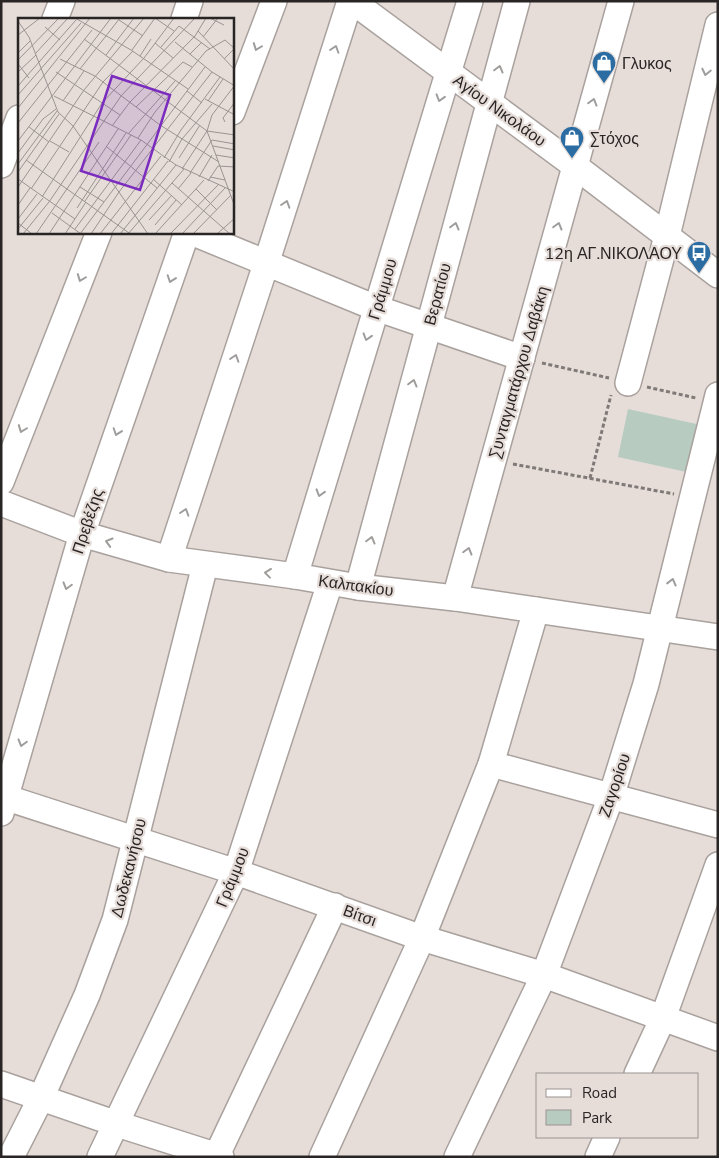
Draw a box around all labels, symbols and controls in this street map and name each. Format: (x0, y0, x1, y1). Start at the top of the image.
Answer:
inset map (18, 18, 234, 234)
one-way arrow (253, 42, 263, 51)
one-way arrow (329, 45, 339, 53)
shop icon: Γλυκος (591, 50, 617, 84)
place label: Γλυκος (622, 53, 672, 75)
one-way arrow (493, 66, 503, 74)
one-way arrow (701, 68, 712, 77)
street label: Αγίου Νικολάου (449, 70, 550, 152)
one-way arrow (436, 93, 446, 102)
one-way arrow (587, 98, 598, 106)
shop icon: Στόχος (559, 125, 585, 159)
place label: Στόχος (590, 128, 639, 150)
one-way arrow (280, 200, 290, 208)
one-way arrow (450, 222, 460, 230)
one-way arrow (553, 222, 563, 231)
bus stop icon: 12η ΑΓ.ΝΙΚΟΛΑΟΥ (686, 240, 712, 274)
place label: 12η ΑΓ.ΝΙΚΟΛΑΟΥ (545, 243, 682, 265)
street label: Γράμμου (363, 256, 403, 323)
street label: Βερατίου (419, 261, 457, 328)
one-way arrow (77, 273, 88, 282)
one-way arrow (167, 274, 177, 282)
street label: Συνταγματάρχου Δαβάκη (484, 284, 554, 461)
one-way arrow (363, 333, 373, 341)
one-way arrow (230, 354, 240, 363)
one-way arrow (407, 378, 418, 387)
one-way arrow (18, 424, 28, 433)
one-way arrow (113, 427, 123, 436)
street label: Πρεβέζης (67, 486, 109, 557)
one-way arrow (316, 488, 326, 496)
one-way arrow (179, 509, 189, 517)
one-way arrow (365, 535, 376, 544)
one-way arrow (105, 537, 113, 547)
one-way arrow (462, 547, 472, 556)
one-way arrow (263, 568, 272, 578)
street label: Καλπακίου (317, 570, 395, 602)
one-way arrow (666, 577, 677, 586)
one-way arrow (62, 582, 72, 590)
one-way arrow (17, 738, 27, 746)
street label: Ζαγορίου (594, 750, 636, 820)
street label: Δωδεκανήσου (106, 816, 152, 920)
street label: Γράμμου (211, 844, 255, 911)
street label: Βίτσι (340, 900, 380, 932)
legend (536, 1073, 699, 1138)
text: Road (582, 1083, 617, 1103)
text: Park (582, 1108, 612, 1128)

